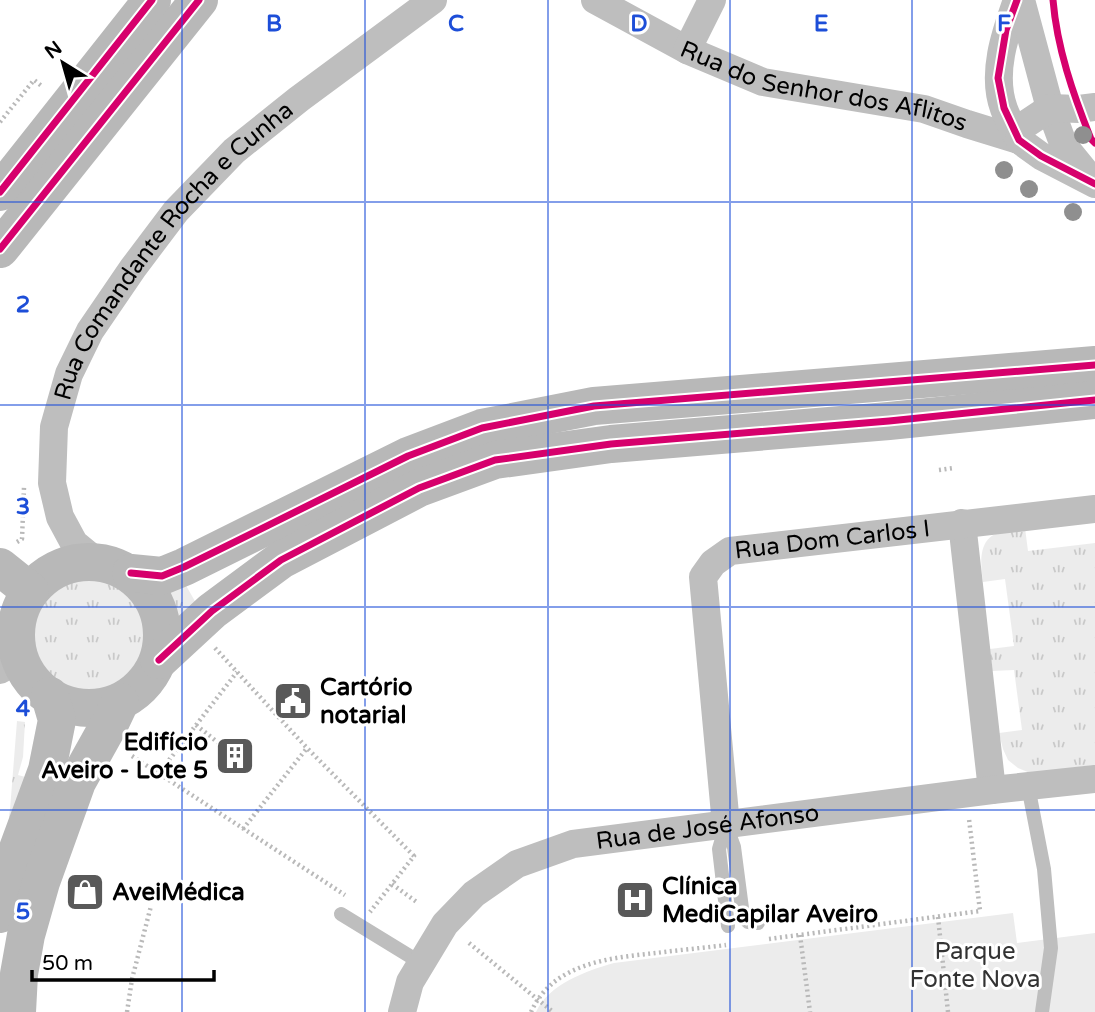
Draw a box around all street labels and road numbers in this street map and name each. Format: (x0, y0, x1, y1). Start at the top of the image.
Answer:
street label: Rua do Senhor dos Aflitos (676, 35, 971, 138)
street label: Rua Comandante Rocha e Cunha (48, 95, 299, 404)
street label: Rua Dom Carlos I (733, 514, 932, 565)
street label: Rua de José Afonso (594, 798, 821, 856)

